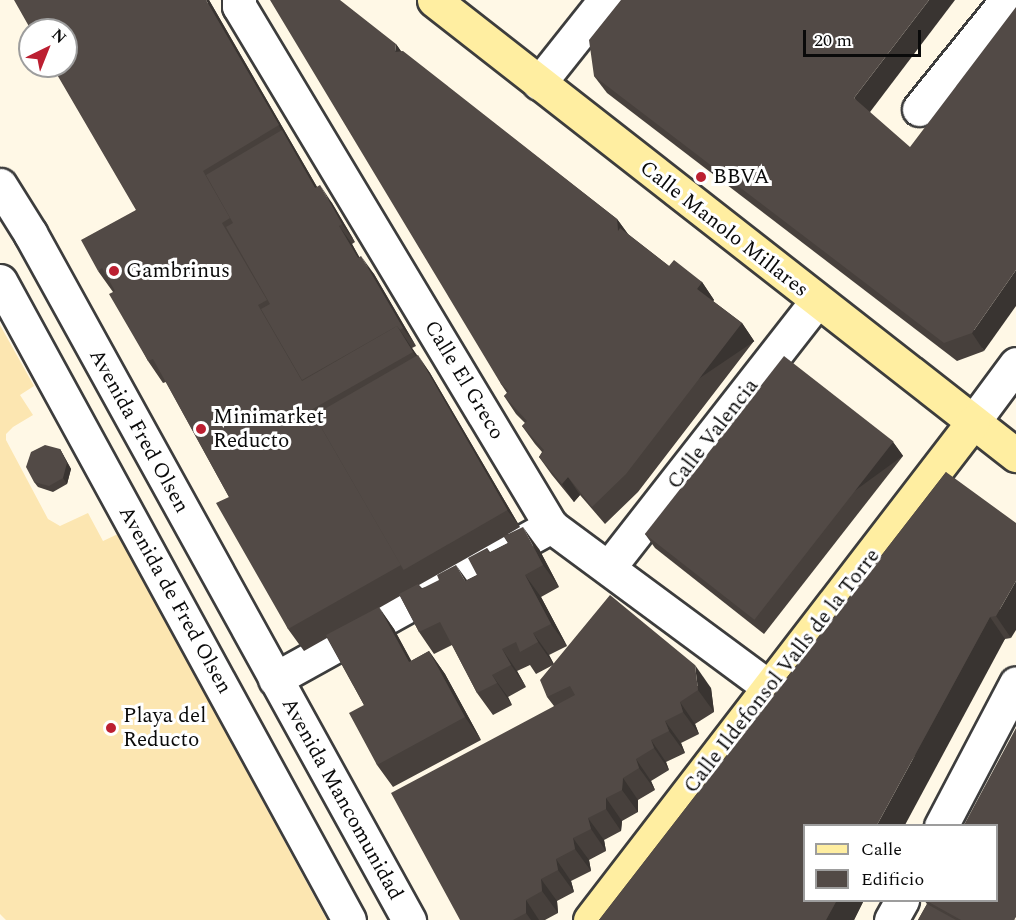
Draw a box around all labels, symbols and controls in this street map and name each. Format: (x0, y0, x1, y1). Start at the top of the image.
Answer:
north arrow (18, 18, 78, 78)
scale bar (806, 18, 924, 56)
text: N (46, 23, 72, 50)
text: 20 m (814, 27, 852, 54)
street label: Calle Manolo Millares (635, 155, 813, 303)
place label: BBVA (713, 164, 770, 190)
marker: BBVA (694, 170, 708, 184)
place label: Gambrinus (126, 258, 230, 284)
marker: Gambrinus (107, 264, 121, 278)
street label: Calle El Greco (419, 316, 509, 444)
street label: Avenida Fred Olsen (84, 345, 194, 517)
street label: Calle Valencia (662, 374, 764, 494)
place label: Minimarket Reducto (213, 404, 324, 454)
marker: Minimarket Reducto (194, 422, 208, 436)
street label: Avenida de Fred Olsen (113, 502, 237, 698)
street label: Calle Ildefonsol Valls de la Torre (679, 544, 885, 798)
street label: Avenida Mancomunidad (276, 693, 408, 905)
place label: Playa del Reducto (123, 703, 206, 753)
marker: Playa del Reducto (104, 721, 118, 735)
legend (803, 824, 998, 902)
text: Calle (861, 836, 902, 863)
text: Edificio (861, 866, 924, 893)

